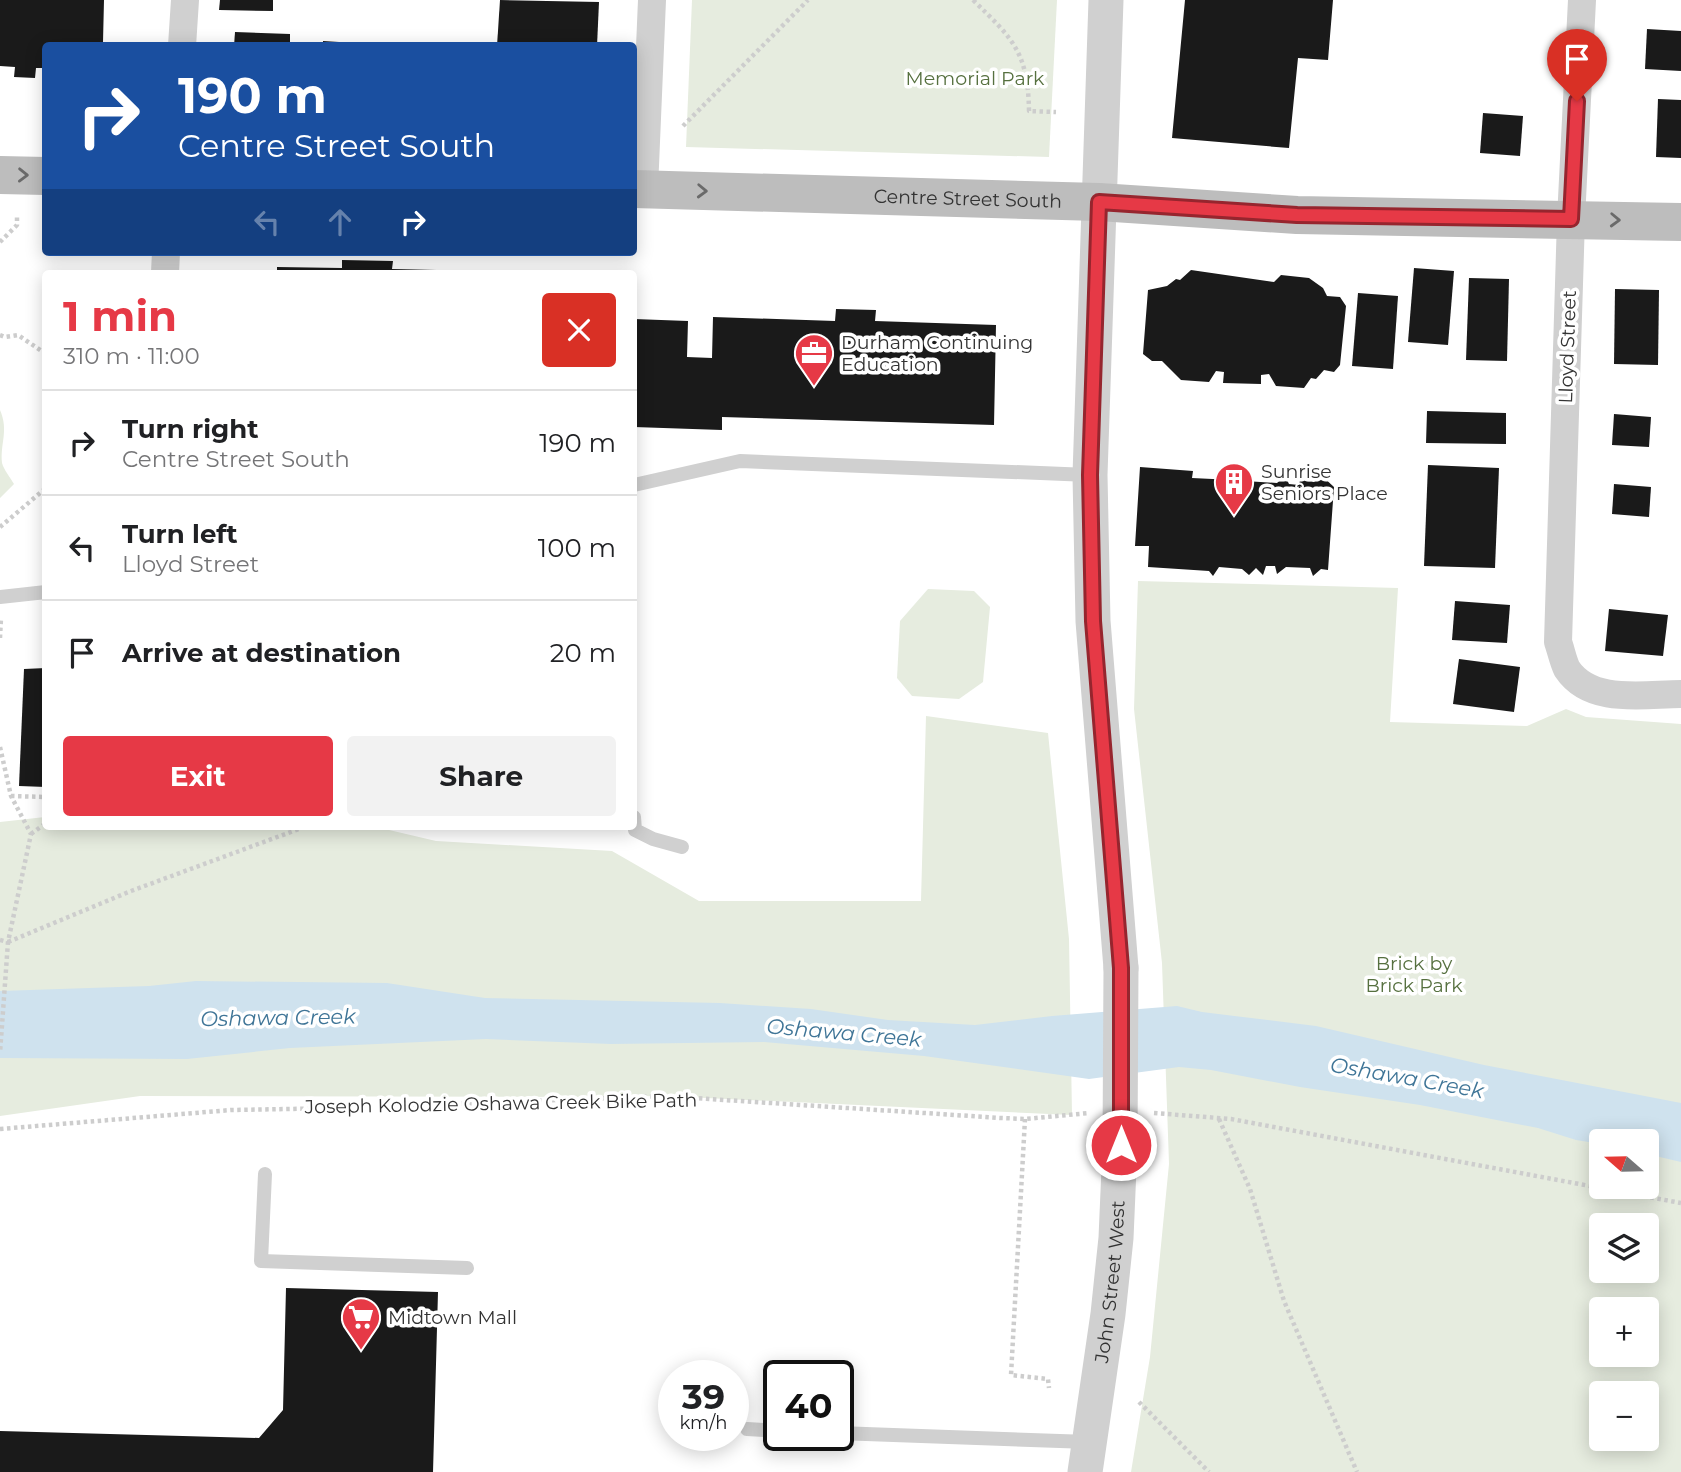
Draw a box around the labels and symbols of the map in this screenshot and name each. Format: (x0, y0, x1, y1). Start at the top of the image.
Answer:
pin (1547, 29, 1607, 101)
park label: Memorial Park (906, 67, 1045, 90)
one-way arrow (18, 168, 29, 183)
one-way arrow (696, 183, 707, 198)
street label: Centre Street South (873, 185, 1062, 213)
one-way arrow (1610, 212, 1620, 228)
street label: Lloyd Street (1554, 290, 1581, 404)
place label: Durham Continuing Education (841, 331, 1033, 376)
office icon: Durham Continuing Education (793, 332, 835, 387)
place label: Sunrise Seniors Place (1261, 460, 1388, 505)
building icon: Sunrise Seniors Place (1213, 461, 1255, 516)
park label: Brick by Brick Park (1365, 952, 1463, 997)
water label: Oshawa Creek (200, 1004, 357, 1031)
water label: Oshawa Creek (766, 1013, 924, 1052)
water label: Oshawa Creek (1328, 1052, 1487, 1104)
street label: Joseph Kolodzie Oshawa Creek Bike Path (303, 1089, 698, 1118)
position arrow (1084, 1108, 1158, 1182)
north arrow (1589, 1129, 1659, 1199)
street label: John Street West (1090, 1200, 1130, 1365)
supermarket icon: Midtown Mall (340, 1296, 382, 1351)
place label: Midtown Mall (388, 1306, 517, 1329)
speed limit sign: 40 (763, 1360, 854, 1451)

